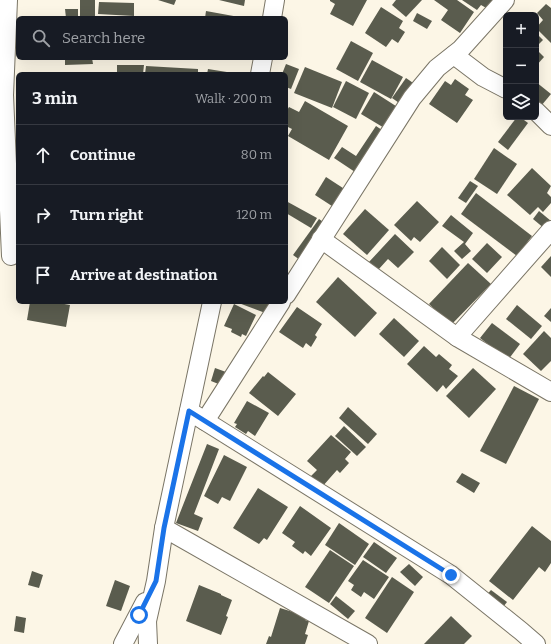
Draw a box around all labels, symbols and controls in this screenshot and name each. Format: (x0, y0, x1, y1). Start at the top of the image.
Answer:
map controls (503, 12, 539, 120)
button: + (503, 12, 539, 48)
search box (16, 16, 288, 60)
icon: search (30, 27, 52, 49)
text: Search here (62, 29, 145, 47)
button: − (503, 48, 539, 84)
button: layers (503, 84, 539, 120)
text: 3 min (32, 88, 77, 109)
text: Walk · 200 m (195, 91, 272, 106)
icon: ahead (32, 144, 54, 166)
text: Continue (70, 146, 136, 164)
text: 80 m (241, 147, 272, 162)
icon: right (32, 204, 54, 226)
text: Turn right (70, 206, 143, 224)
text: 120 m (236, 207, 272, 222)
icon: arrive (32, 264, 54, 286)
text: Arrive at destination (70, 266, 217, 284)
route end (442, 566, 460, 584)
route start (130, 606, 148, 624)

